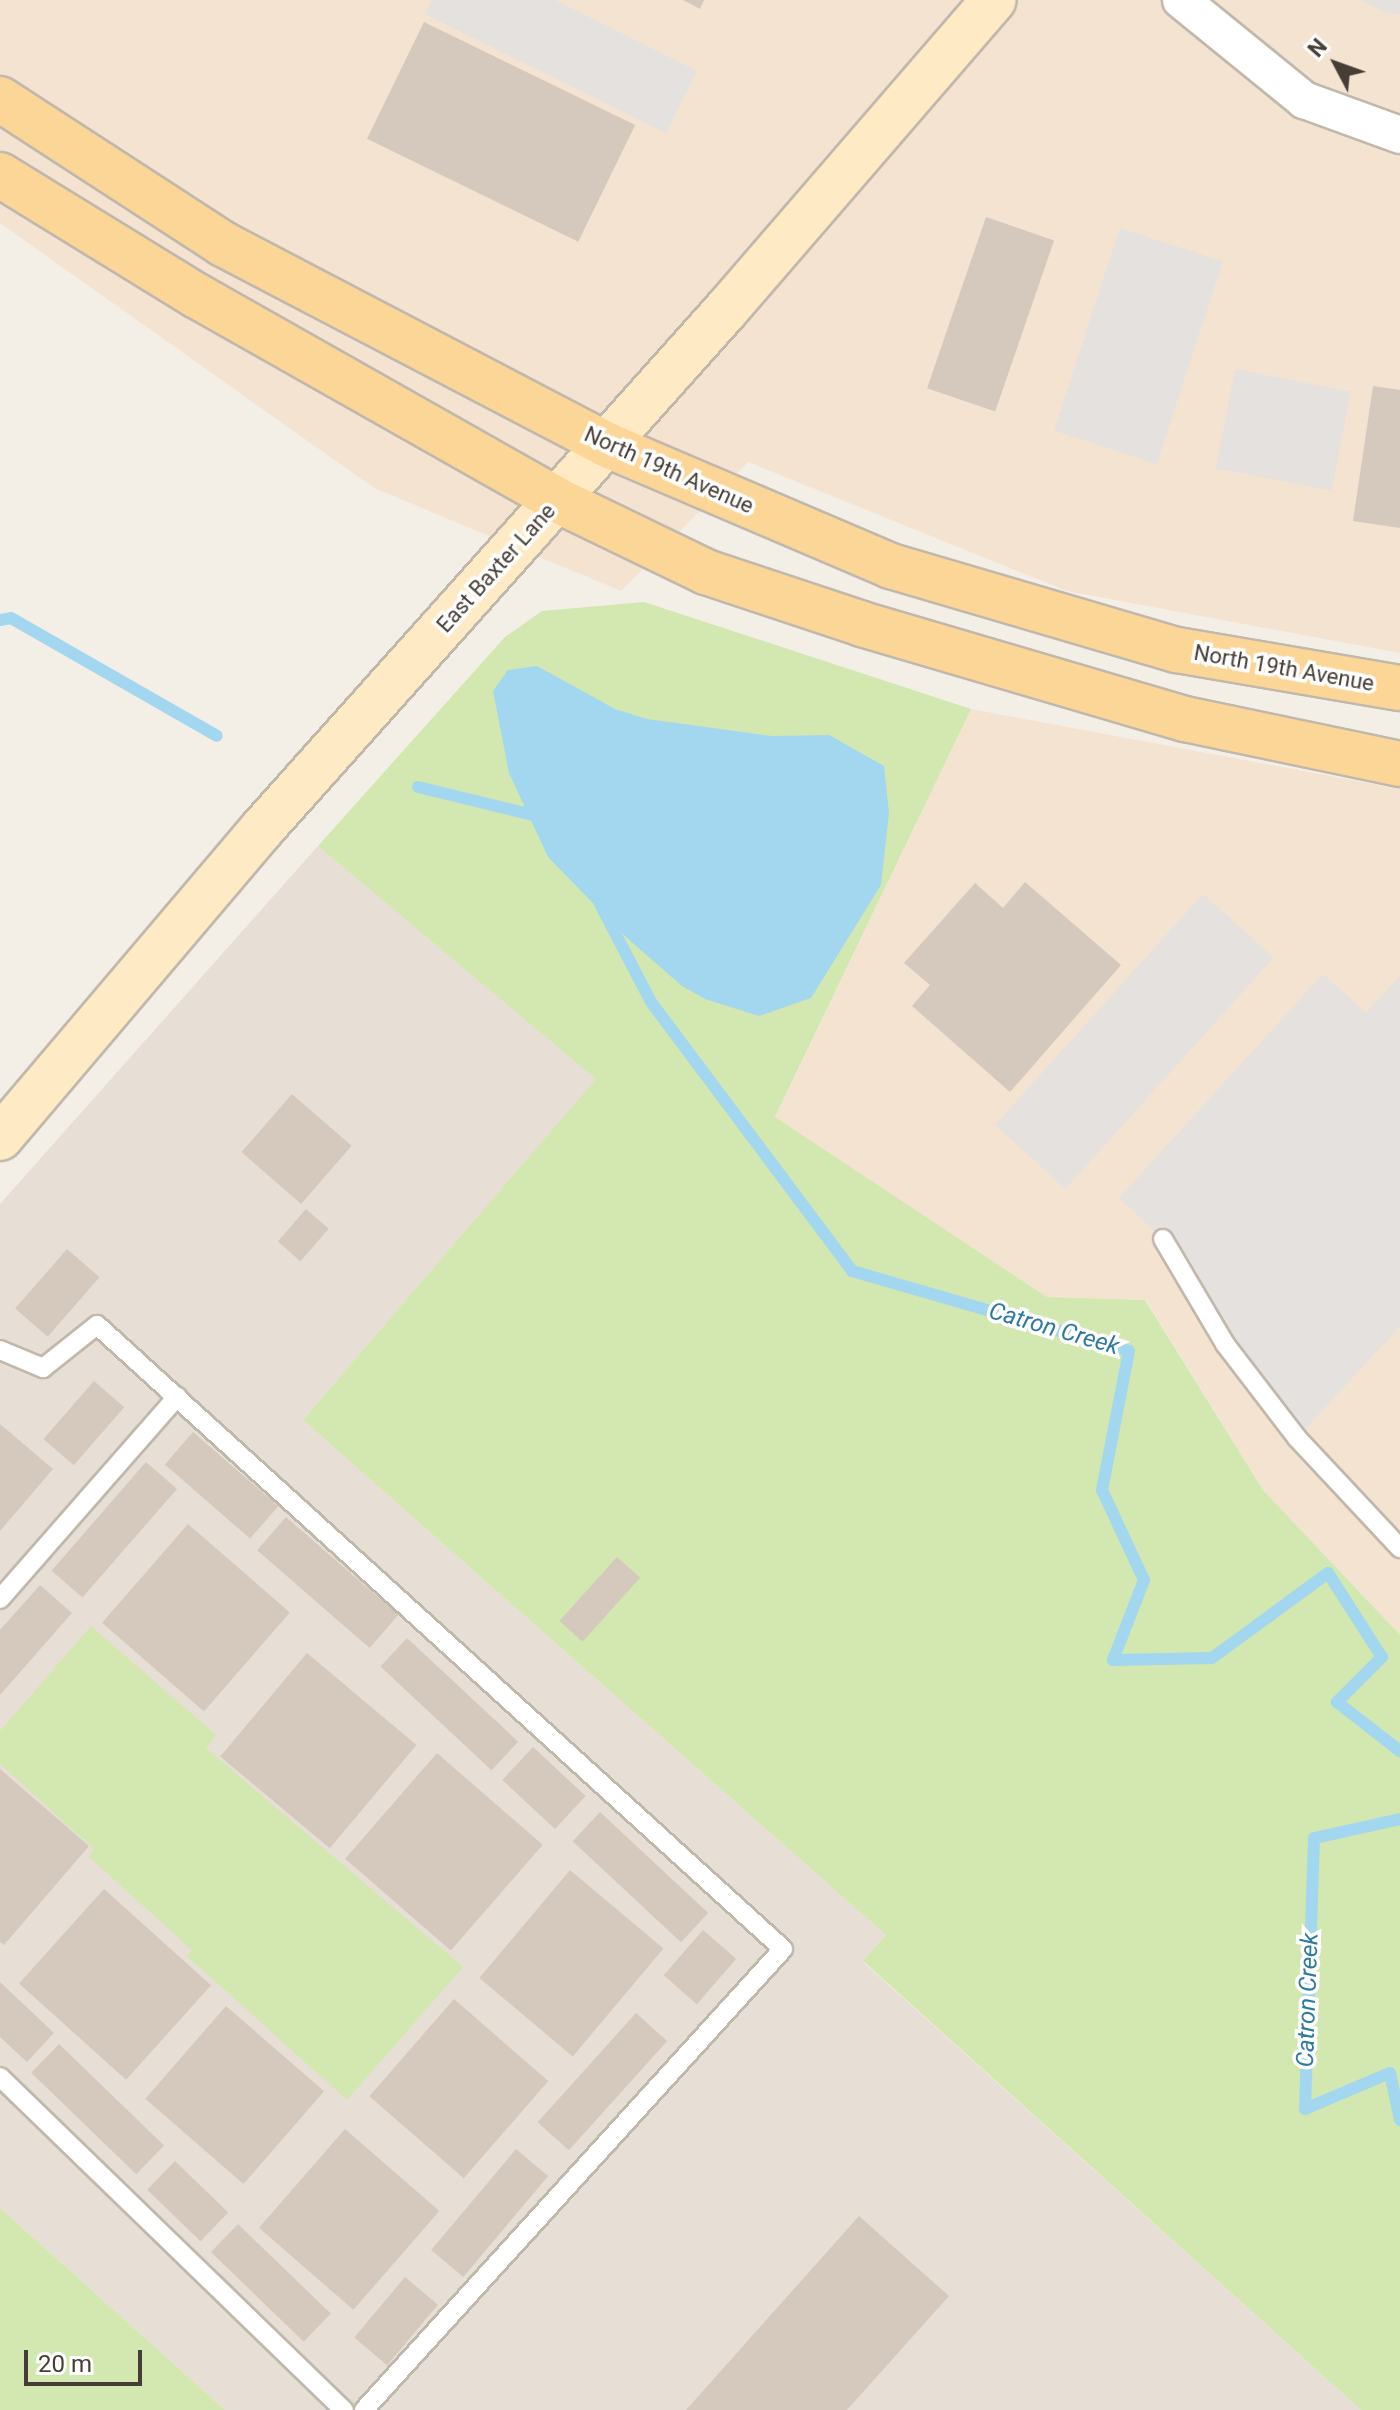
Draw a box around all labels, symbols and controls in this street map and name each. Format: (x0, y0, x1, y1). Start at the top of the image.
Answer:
north arrow (1296, 24, 1376, 104)
text: N (1303, 34, 1332, 62)
street label: North 19th Avenue (580, 421, 758, 519)
street label: East Baxter Lane (431, 498, 561, 638)
street label: North 19th Avenue (1192, 639, 1376, 697)
water label: Catron Creek (985, 1297, 1123, 1361)
water label: Catron Creek (1291, 1932, 1325, 2068)
scale bar (28, 2334, 146, 2384)
text: 20 m (38, 2350, 92, 2378)

